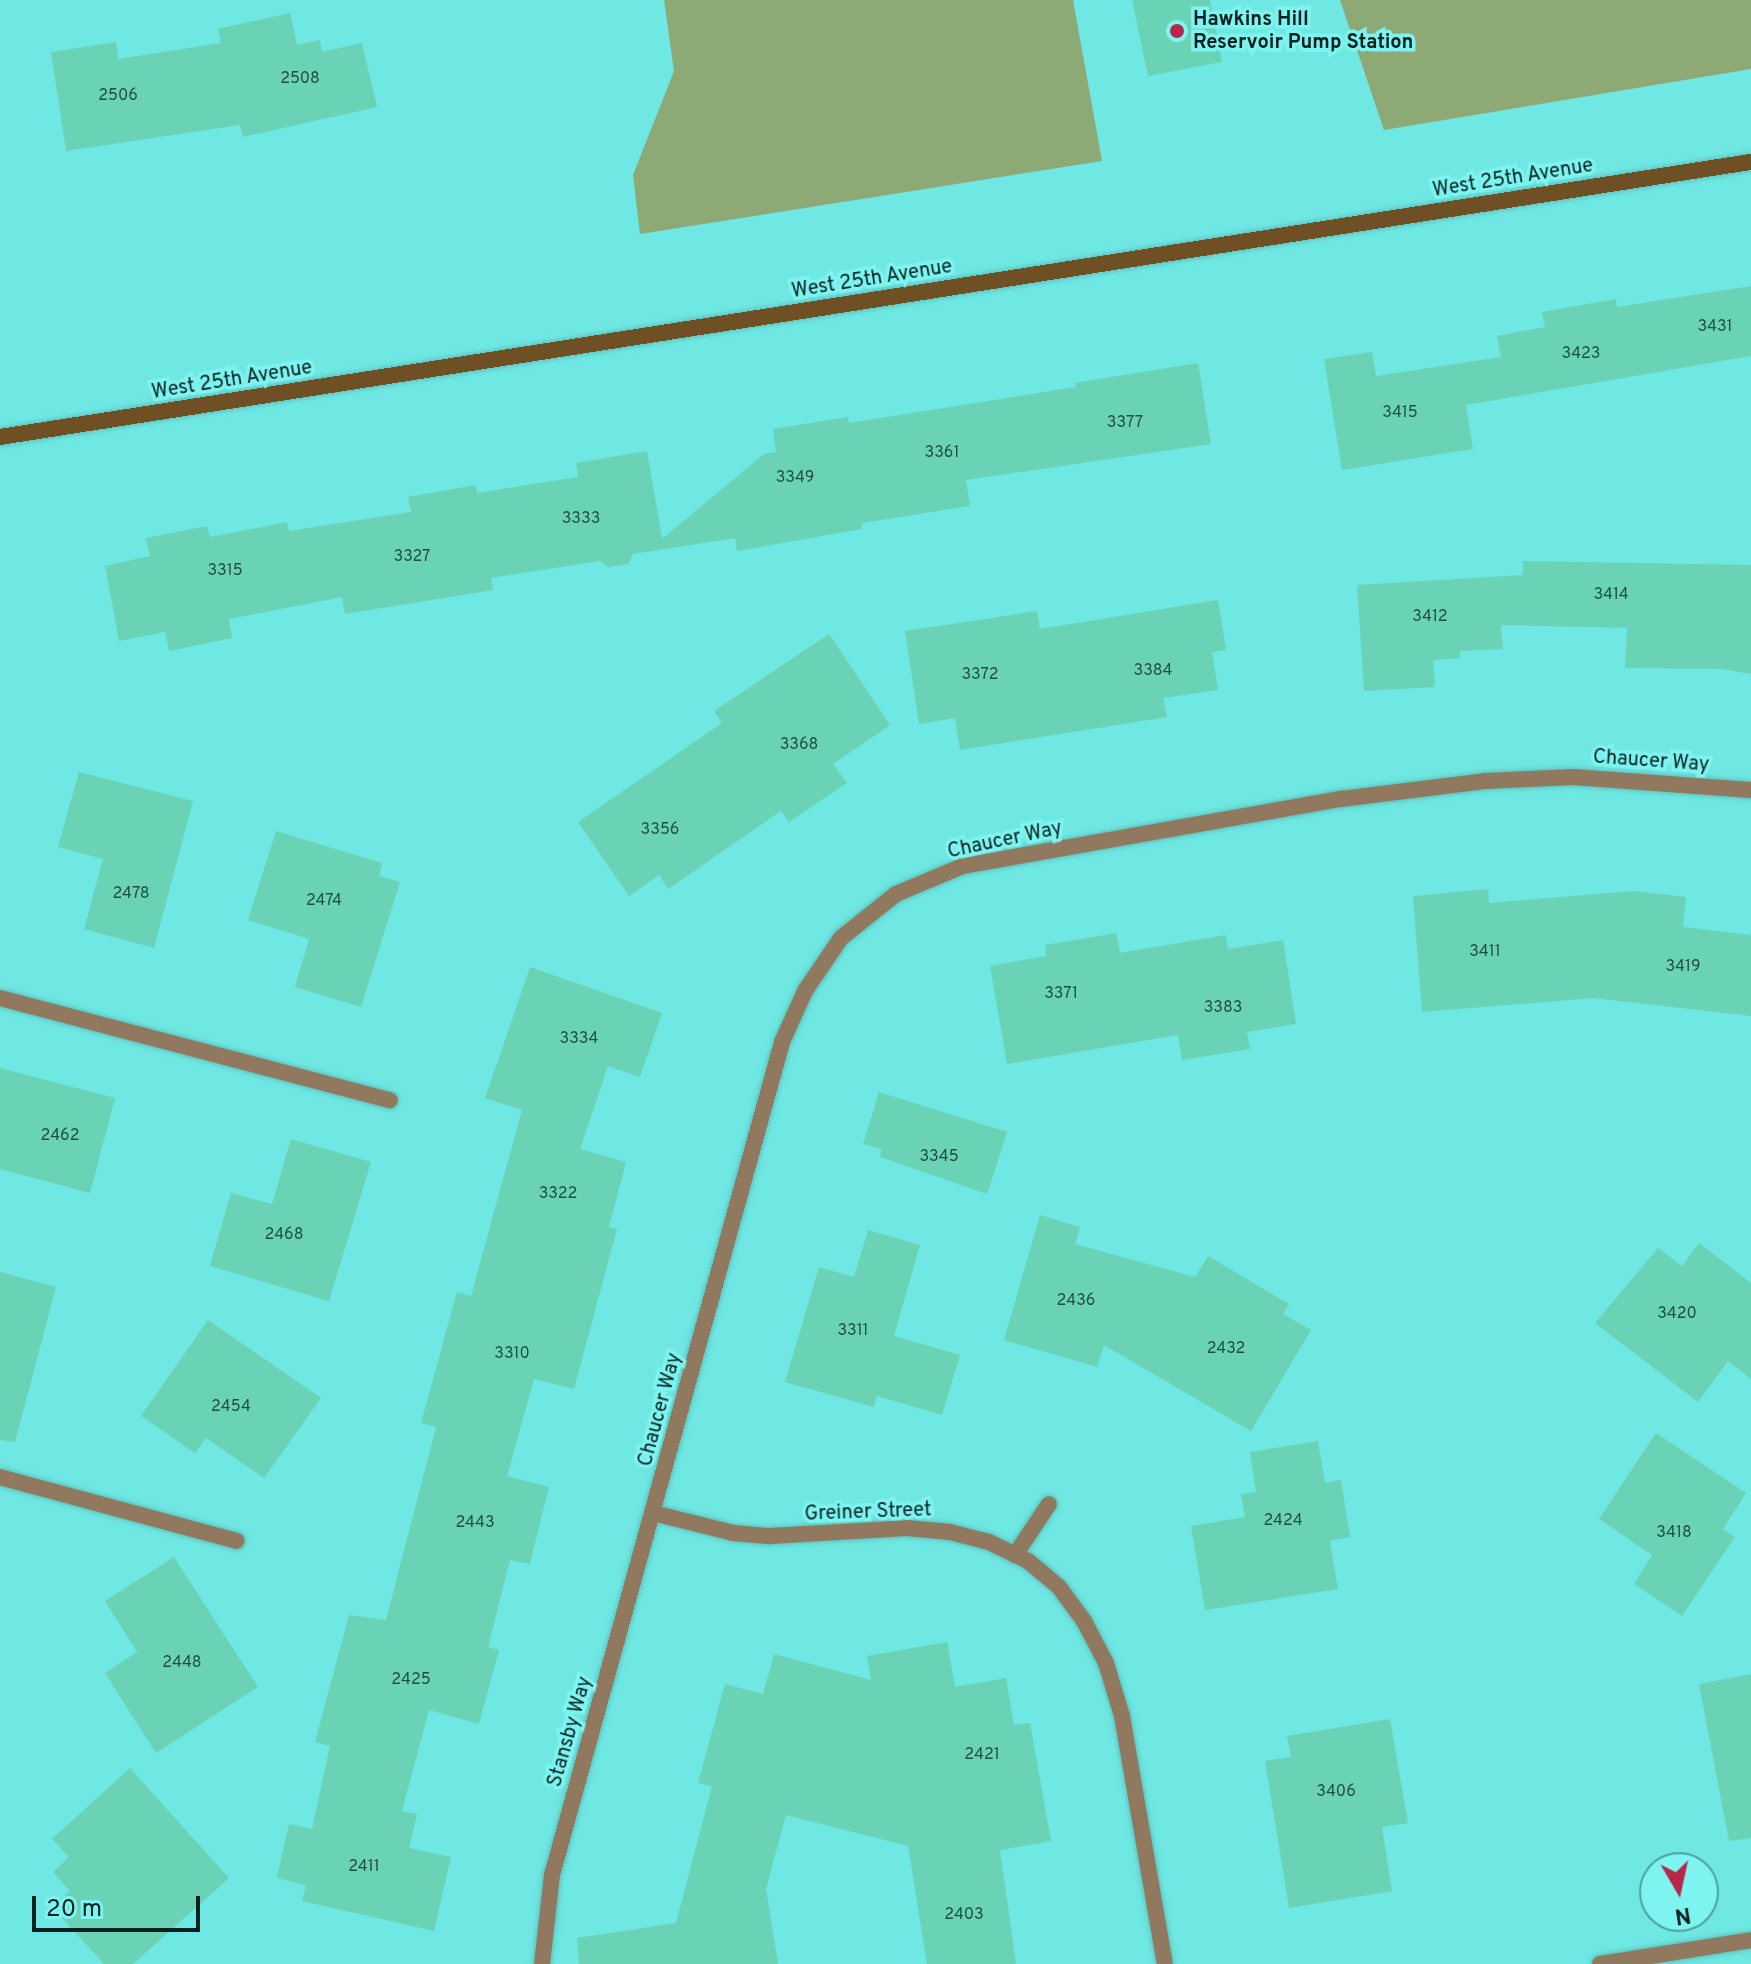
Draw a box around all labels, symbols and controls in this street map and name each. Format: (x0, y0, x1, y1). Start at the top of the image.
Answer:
place label: Hawkins Hill Reservoir Pump Station (1193, 8, 1413, 55)
marker: Hawkins Hill Reservoir Pump Station (1168, 22, 1186, 40)
house number: 2508 (280, 69, 320, 89)
house number: 2506 (98, 86, 138, 106)
street label: West 25th Avenue (1431, 154, 1595, 204)
street label: West 25th Avenue (790, 255, 954, 305)
house number: 3431 (1697, 317, 1733, 337)
house number: 3423 (1562, 344, 1600, 364)
street label: West 25th Avenue (150, 356, 314, 406)
house number: 3415 (1382, 403, 1418, 423)
house number: 3377 (1107, 413, 1143, 433)
house number: 3361 (925, 443, 959, 463)
house number: 3349 (776, 468, 814, 488)
house number: 3333 (562, 509, 600, 529)
house number: 3327 (394, 547, 430, 567)
house number: 3315 (207, 561, 243, 581)
house number: 3414 (1593, 585, 1629, 605)
house number: 3412 (1412, 607, 1448, 627)
house number: 3384 (1134, 661, 1172, 681)
house number: 3372 (961, 665, 999, 685)
house number: 3368 (780, 735, 818, 755)
street label: Chaucer Way (1592, 746, 1710, 778)
street label: Chaucer Way (945, 817, 1065, 865)
house number: 3356 (641, 820, 679, 840)
house number: 2478 (112, 884, 150, 904)
house number: 2474 (306, 891, 342, 911)
house number: 3411 (1469, 942, 1501, 962)
house number: 3419 (1665, 957, 1701, 977)
house number: 3371 (1044, 984, 1078, 1004)
house number: 3383 (1204, 998, 1242, 1018)
house number: 3334 (560, 1029, 598, 1049)
house number: 2462 (41, 1126, 79, 1146)
house number: 3345 (919, 1147, 959, 1167)
house number: 3322 (539, 1184, 577, 1204)
house number: 2468 (265, 1225, 303, 1245)
house number: 2436 (1057, 1291, 1095, 1311)
house number: 3420 (1657, 1304, 1697, 1324)
house number: 3311 (837, 1321, 869, 1341)
house number: 2432 (1207, 1339, 1245, 1359)
house number: 3310 (494, 1344, 530, 1364)
street label: Chaucer Way (634, 1350, 688, 1470)
house number: 2454 (211, 1397, 251, 1417)
street label: Greiner Street (804, 1499, 932, 1527)
house number: 2424 (1263, 1511, 1303, 1531)
house number: 2443 (455, 1513, 495, 1533)
house number: 3418 (1656, 1523, 1692, 1543)
house number: 2448 (162, 1653, 202, 1673)
house number: 2425 (391, 1670, 431, 1690)
street label: Stansby Way (544, 1674, 598, 1790)
house number: 2421 (964, 1745, 1000, 1765)
house number: 3406 (1316, 1782, 1356, 1802)
north arrow (1639, 1852, 1719, 1932)
house number: 2411 (348, 1857, 380, 1877)
scale bar (36, 1880, 204, 1930)
text: 20 m (46, 1895, 102, 1925)
text: N (1673, 1900, 1692, 1929)
house number: 2403 (944, 1905, 984, 1925)

